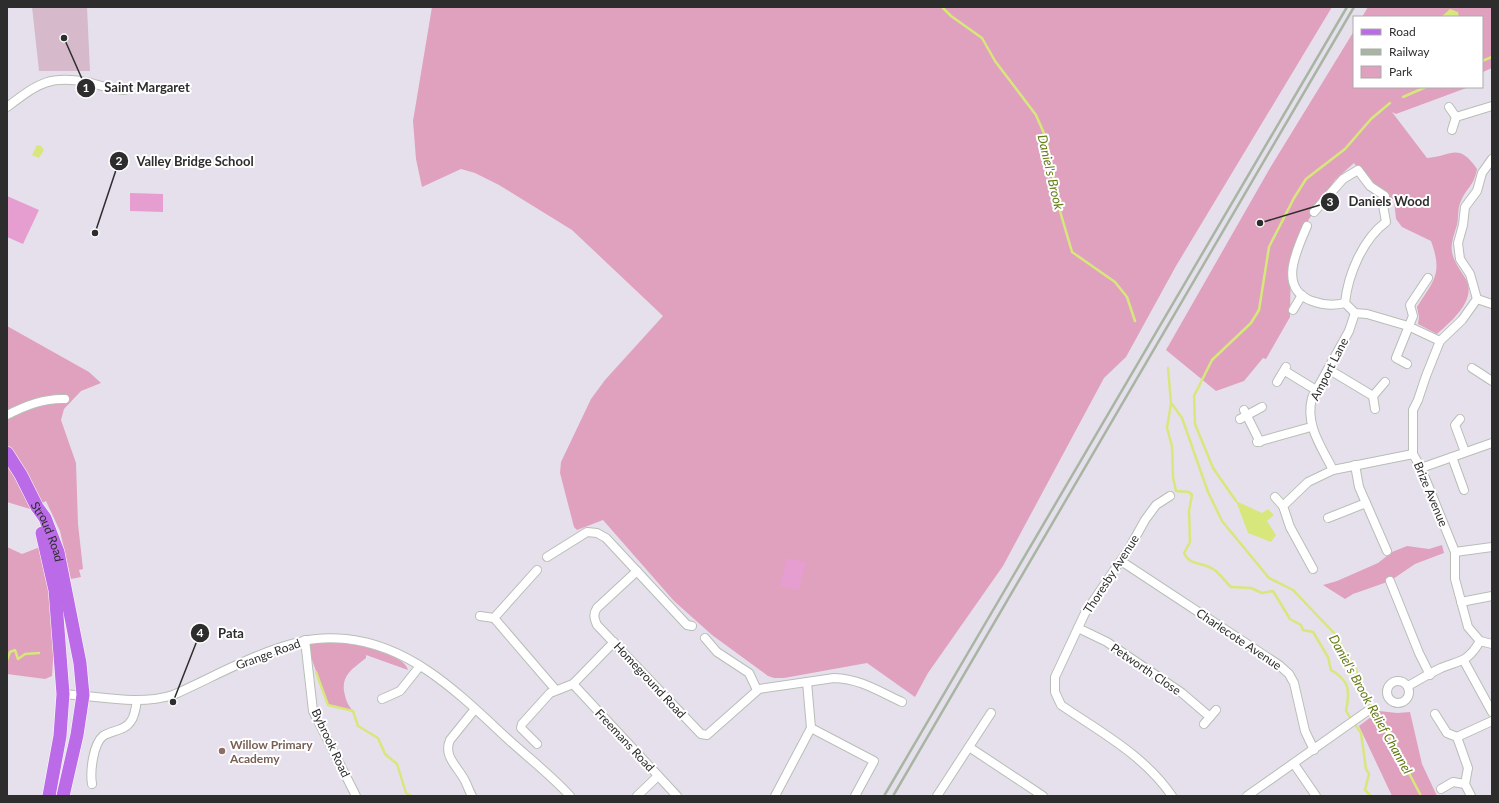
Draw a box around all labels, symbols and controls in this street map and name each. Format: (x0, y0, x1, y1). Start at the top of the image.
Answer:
legend (1353, 16, 1483, 88)
text: Road (1389, 24, 1416, 39)
text: Railway (1389, 44, 1430, 59)
text: Park (1389, 64, 1413, 79)
callout: Saint Margaret (76, 75, 197, 100)
text: Saint Margaret (104, 79, 190, 95)
text: 1 (83, 80, 90, 95)
water label: Daniel's Brook (1035, 133, 1068, 212)
callout: Valley Bridge School (109, 149, 262, 174)
text: 2 (116, 153, 123, 168)
text: Valley Bridge School (135, 153, 254, 169)
callout: Daniels Wood (1320, 189, 1437, 214)
text: Daniels Wood (1348, 193, 1430, 209)
text: 3 (1327, 194, 1334, 209)
street label: Amport Lane (1307, 335, 1351, 403)
street label: Brize Avenue (1411, 459, 1451, 529)
street label: Stroud Road (28, 499, 67, 563)
street label: Thoresby Avenue (1080, 532, 1142, 616)
street label: Charlecote Avenue (1194, 605, 1284, 673)
callout: Pata (190, 621, 252, 646)
text: 4 (197, 625, 204, 640)
text: Pata (218, 625, 244, 641)
water label: Daniel's Brook Relief Channel (1326, 631, 1416, 777)
street label: Grange Road (234, 635, 302, 673)
street label: Homeground Road (611, 639, 689, 721)
street label: Petworth Close (1108, 640, 1184, 698)
street label: Freemans Road (592, 705, 658, 775)
street label: Bybrook Road (309, 706, 353, 780)
place label: Willow Primary Academy (229, 737, 313, 766)
marker: Willow Primary Academy (217, 746, 227, 756)

